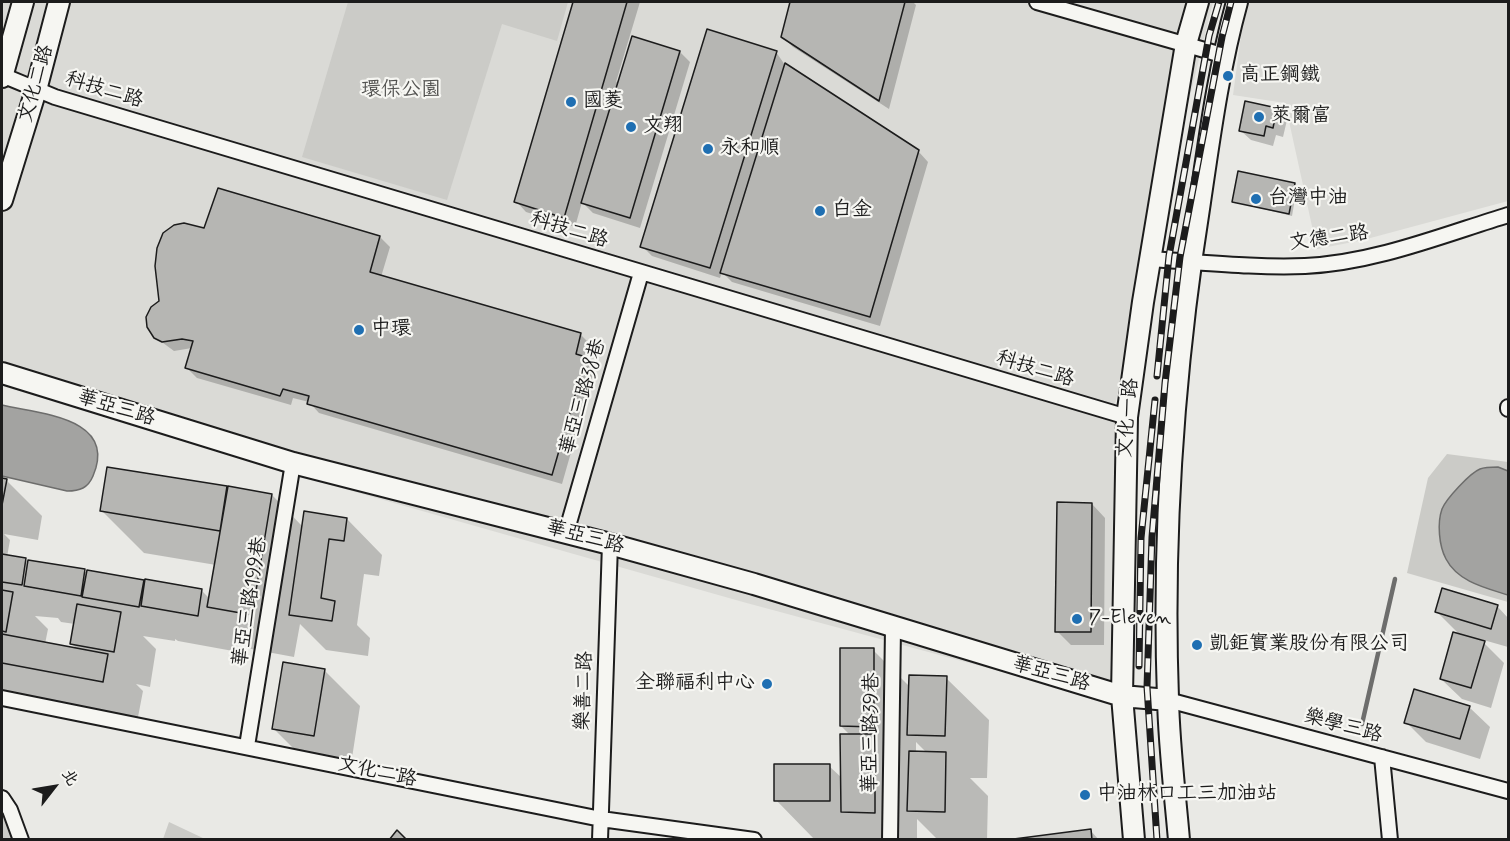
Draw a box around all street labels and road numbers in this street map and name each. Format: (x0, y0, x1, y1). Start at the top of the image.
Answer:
street label: 文化二路 (14, 42, 60, 126)
street label: 科技二路 (62, 68, 146, 114)
street label: 科技二路 (527, 208, 611, 254)
street label: 文德二路 (1288, 222, 1370, 256)
street label: 華亞三路38巷 (556, 336, 612, 458)
street label: 科技二路 (993, 347, 1077, 393)
street label: 文化一路 (1114, 377, 1144, 459)
street label: 華亞三路 (74, 386, 158, 432)
street label: 華亞三路 (543, 516, 627, 560)
street label: 華亞三路199巷 (229, 535, 273, 669)
street label: 樂善二路 (572, 651, 598, 731)
street label: 華亞三路 (1009, 652, 1093, 698)
street label: 華亞三路39巷 (859, 672, 885, 794)
street label: 樂學三路 (1301, 705, 1385, 749)
street label: 文化二路 (335, 753, 419, 793)

